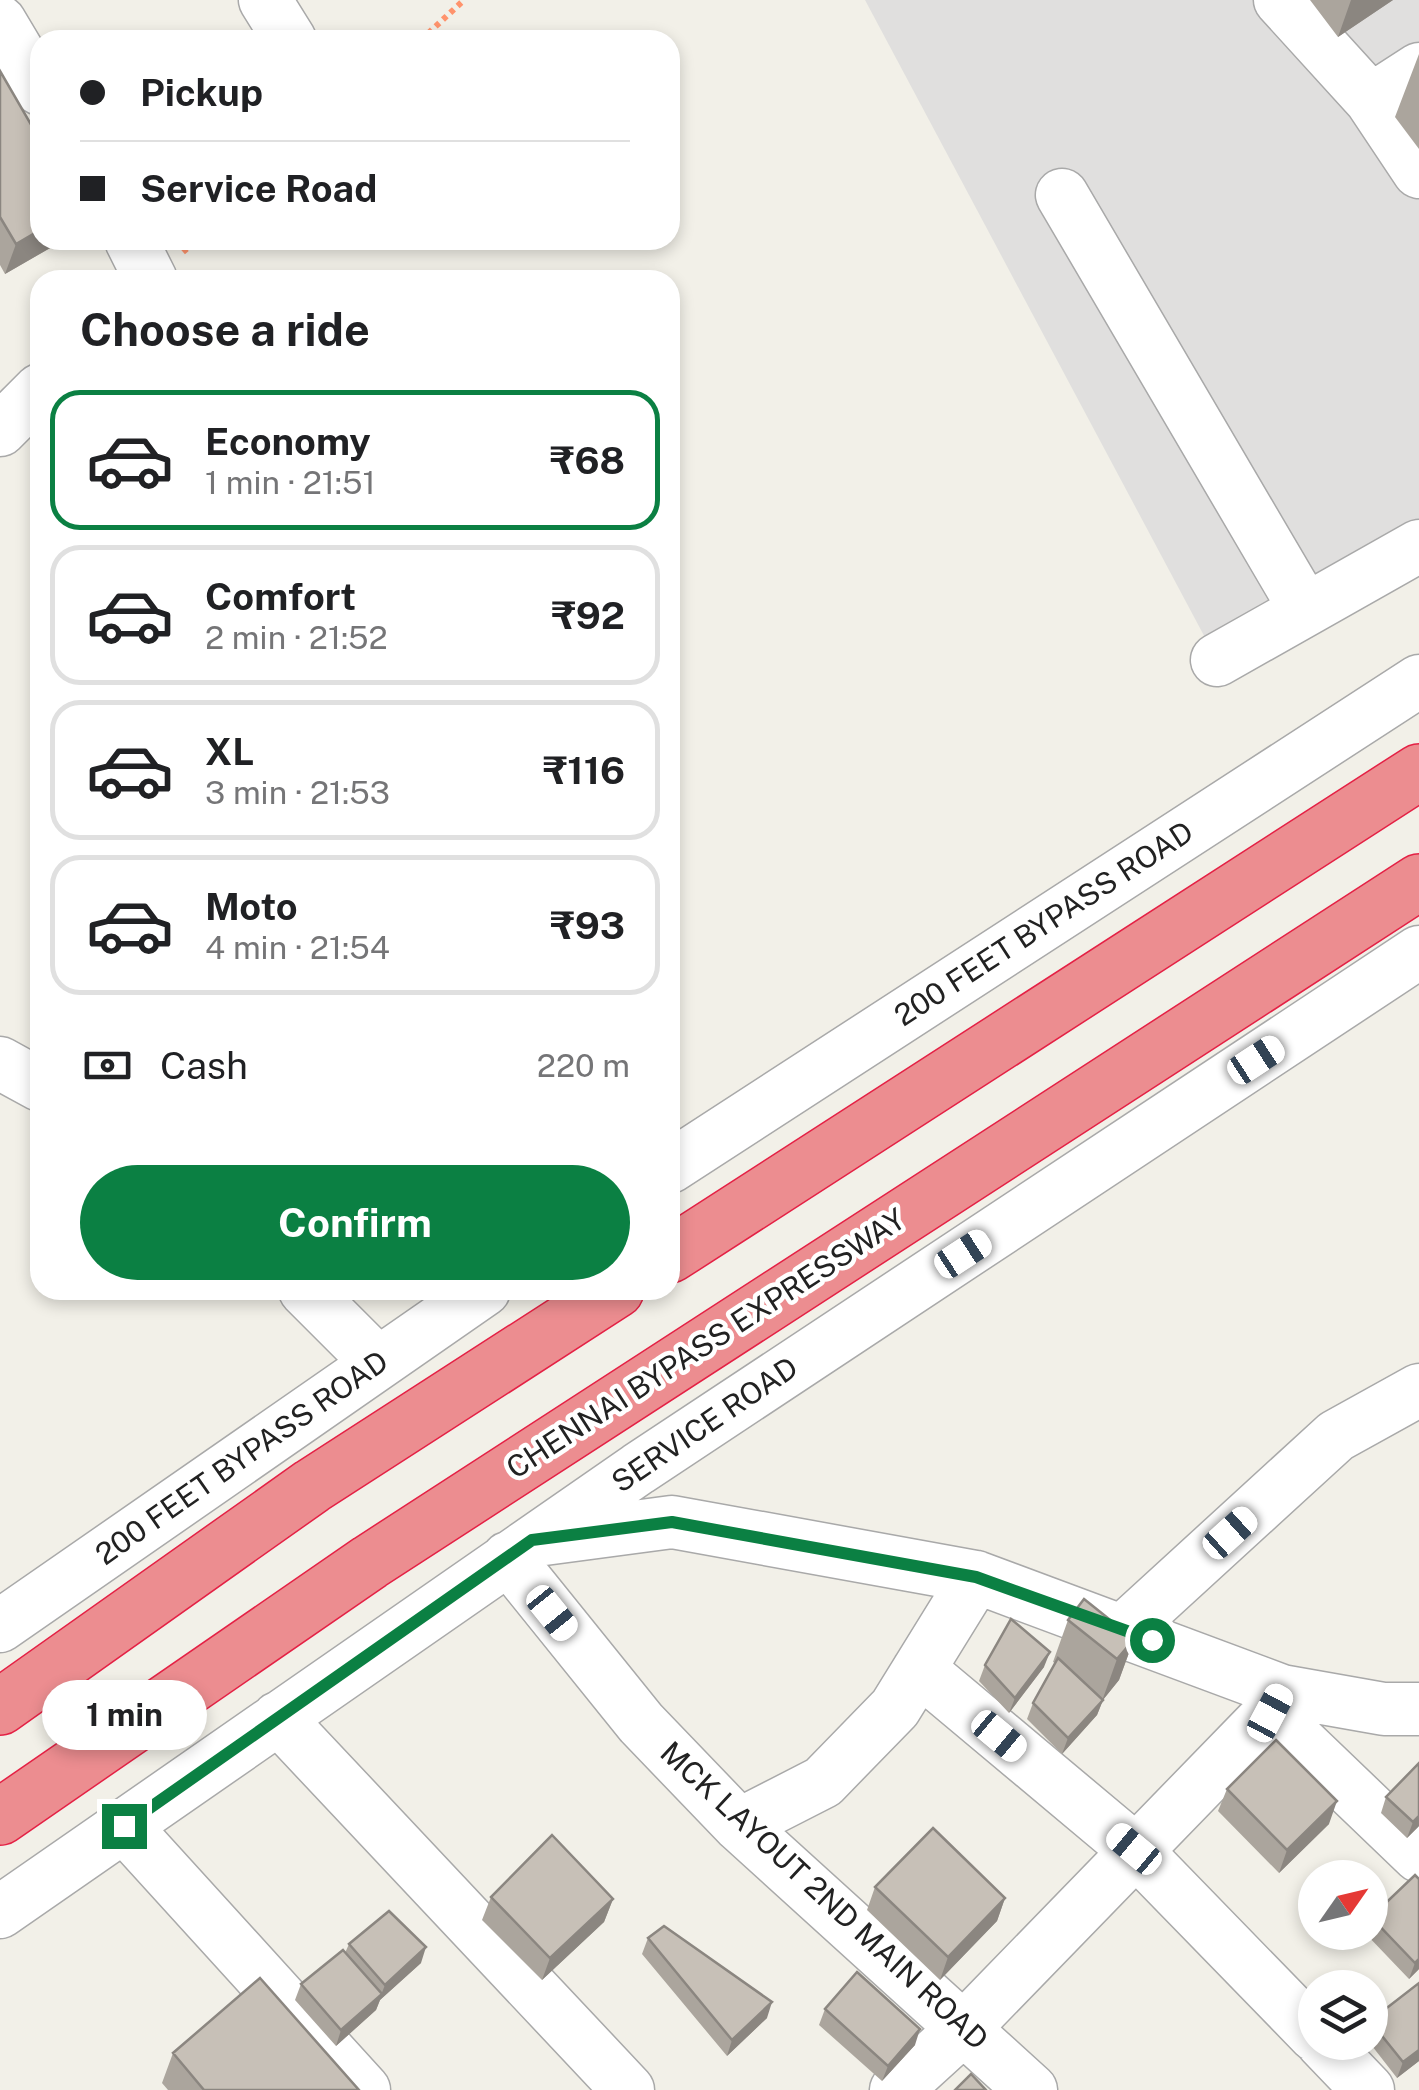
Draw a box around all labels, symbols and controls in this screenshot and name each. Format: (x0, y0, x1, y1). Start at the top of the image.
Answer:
text: Pickup (140, 70, 263, 115)
text: Service Road (140, 166, 377, 211)
text: Choose a ride (80, 303, 370, 356)
icon: car (85, 415, 175, 505)
text: Economy (205, 419, 371, 464)
text: ₹68 (550, 438, 625, 483)
text: 1 min · 21:51 (205, 464, 376, 501)
icon: car (85, 570, 175, 660)
text: Comfort (205, 574, 356, 619)
text: ₹92 (551, 593, 625, 638)
text: 2 min · 21:52 (205, 619, 388, 656)
icon: car (85, 725, 175, 815)
text: XL (205, 729, 254, 774)
text: ₹116 (543, 748, 625, 793)
text: 3 min · 21:53 (205, 774, 390, 811)
street label: 200 FEET BYPASS ROAD (887, 813, 1199, 1033)
icon: car (85, 880, 175, 970)
text: Moto (205, 884, 298, 929)
text: ₹93 (550, 903, 625, 948)
text: 4 min · 21:54 (205, 929, 390, 966)
car (1223, 1031, 1289, 1089)
icon: cash (80, 1038, 135, 1093)
text: Cash (160, 1043, 248, 1088)
text: 220 m (537, 1047, 630, 1084)
button: Confirm (80, 1165, 630, 1280)
street label: CHENNAI BYPASS EXPRESSWAY (499, 1201, 912, 1486)
car (930, 1225, 996, 1283)
street label: 200 FEET BYPASS ROAD (88, 1342, 395, 1572)
street label: SERVICE ROAD (605, 1349, 804, 1500)
car (1198, 1502, 1262, 1564)
car (521, 1580, 583, 1646)
route start (1130, 1618, 1175, 1663)
car (1243, 1679, 1297, 1747)
callout: 1 min (42, 1681, 206, 1751)
text: 1 min (86, 1696, 163, 1733)
car (966, 1705, 1032, 1767)
street label: MCK LAYOUT 2ND MAIN ROAD (653, 1734, 996, 2057)
route end (102, 1804, 147, 1849)
car (1101, 1818, 1167, 1880)
north arrow (1298, 1860, 1388, 1950)
map controls (1298, 1860, 1388, 2060)
button: layers (1298, 1970, 1388, 2060)

